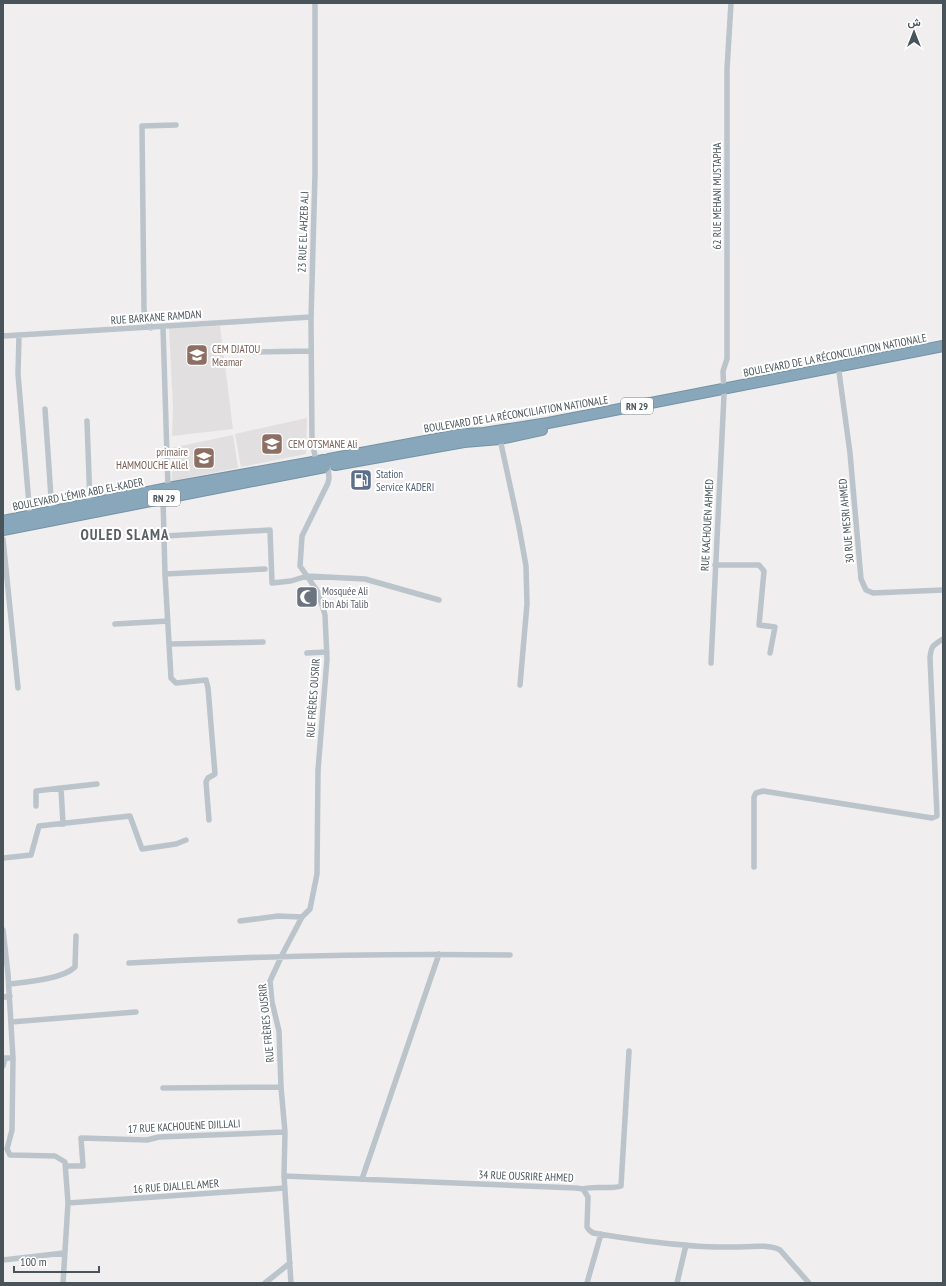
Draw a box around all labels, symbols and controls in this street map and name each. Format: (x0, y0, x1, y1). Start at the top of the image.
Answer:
north arrow (894, 12, 934, 52)
text: ش (907, 15, 921, 29)
street label: 62 RUE MEHANI MUSTAPHA (710, 142, 724, 249)
street label: 23 RUE EL AHZEB ALI (295, 191, 311, 273)
street label: RUE BARKANE RAMDAN (110, 307, 202, 327)
street label: BOULEVARD DE LA RÉCONCILIATION NATIONALE (742, 330, 928, 380)
school or university icon: CEM DJATOU Meamar (184, 342, 210, 368)
place label: CEM DJATOU Meamar (212, 342, 261, 369)
street label: BOULEVARD DE LA RÉCONCILIATION NATIONALE (423, 392, 609, 435)
road number: RN 29 (621, 398, 653, 414)
school or university icon: CEM OTSMANE Ali (259, 431, 285, 457)
place label: CEM OTSMANE Ali (288, 437, 357, 451)
place label: primaire HAMMOUCHE Allel (116, 445, 188, 472)
school or university icon: primaire HAMMOUCHE Allel (191, 445, 217, 471)
fuel station icon: Station Service KADERI (348, 467, 374, 493)
place label: Station Service KADERI (376, 467, 434, 494)
street label: BOULEVARD L'ÉMIR ABD EL-KADER (11, 474, 145, 514)
street label: RUE KACHOUEN AHMED (698, 478, 716, 571)
street label: 30 RUE MESRI AHMED (835, 478, 857, 564)
road number: RN 29 (148, 490, 180, 506)
district label: OULED SLAMA (81, 525, 169, 544)
mosque icon: Mosquée Ali ibn Abi Talib (294, 584, 320, 610)
place label: Mosquée Ali ibn Abi Talib (322, 584, 369, 611)
street label: RUE FRÈRES OUSRIR (303, 658, 323, 738)
street label: RUE FRÈRES OUSRIR (255, 983, 277, 1063)
street label: 17 RUE KACHOUENE DJILLALI (127, 1116, 241, 1136)
street label: 34 RUE OUSRIRE AHMED (478, 1167, 574, 1185)
street label: 16 RUE DJALLEL AMER (133, 1176, 219, 1196)
scale bar (14, 1248, 99, 1274)
text: 100 m (20, 1254, 47, 1269)

